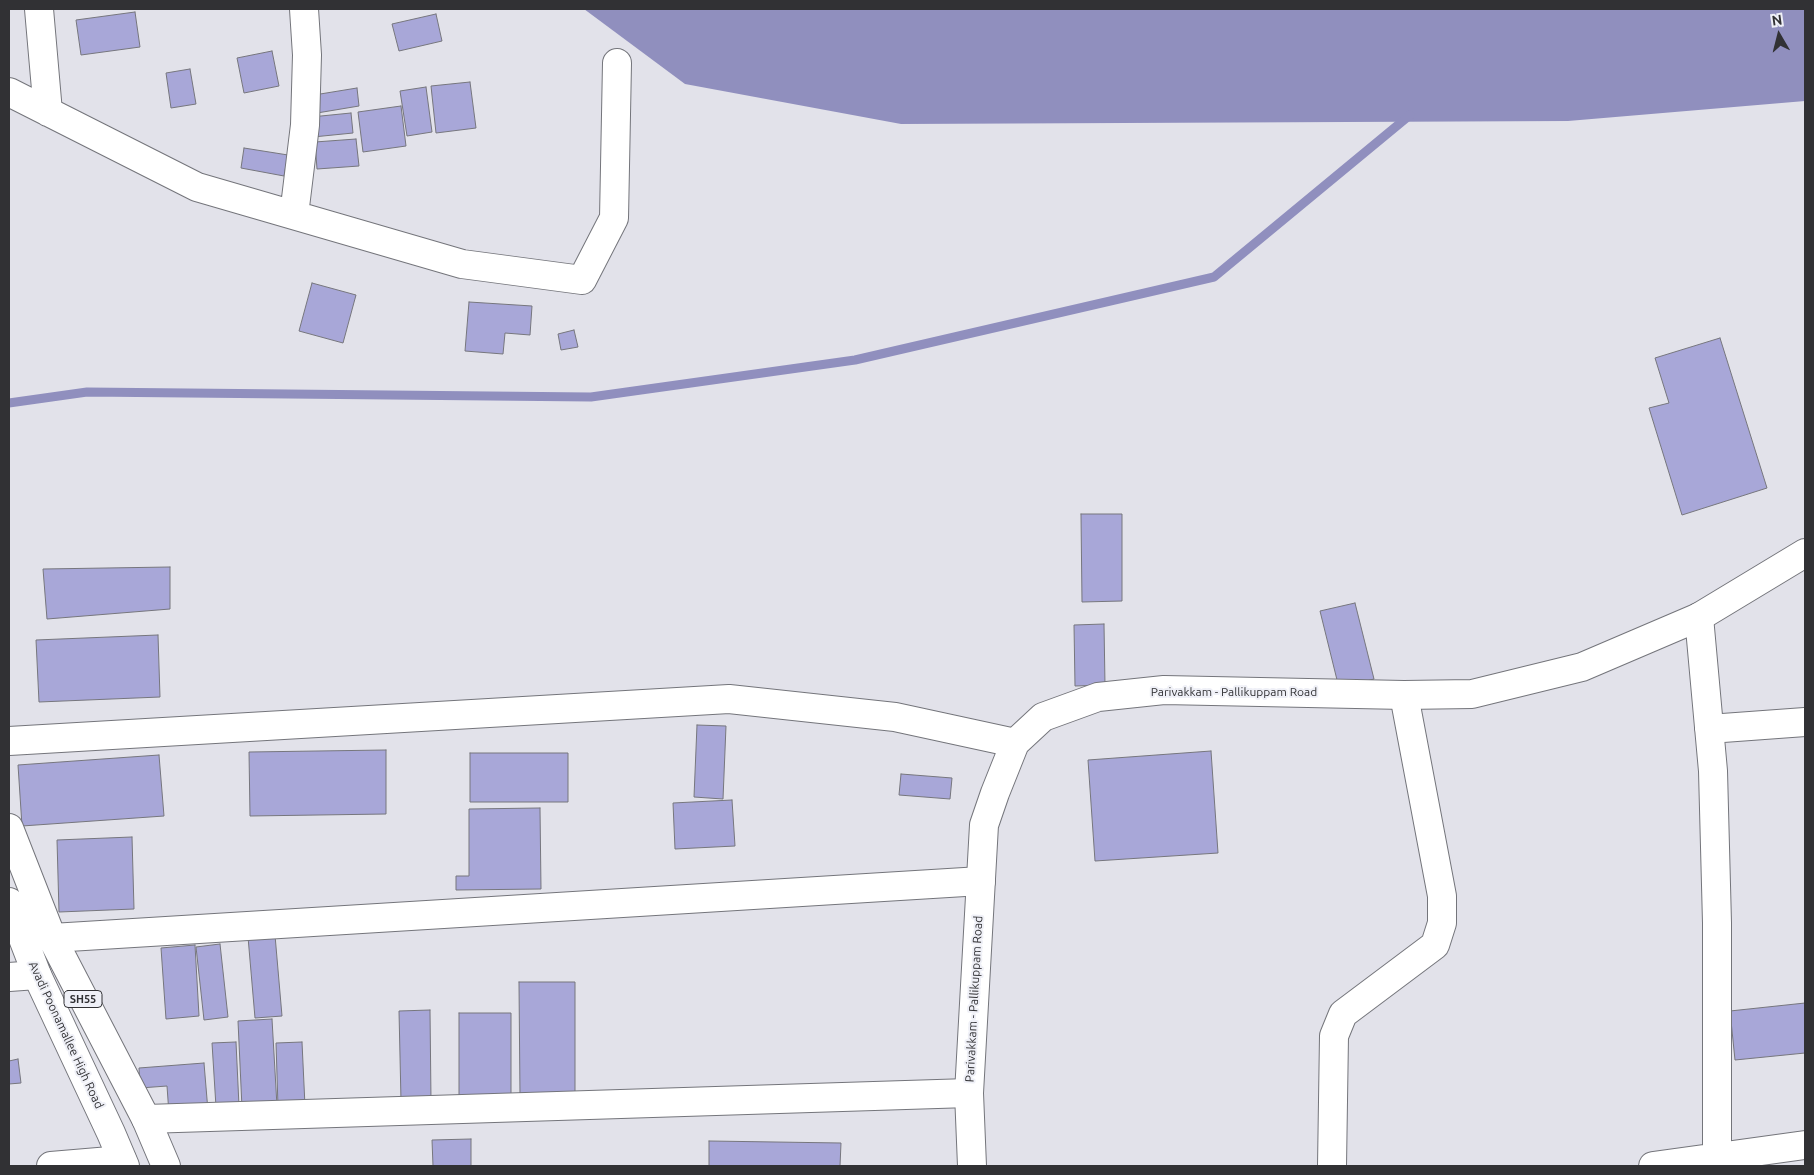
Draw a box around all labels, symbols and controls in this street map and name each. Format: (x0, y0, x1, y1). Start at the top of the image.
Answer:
north arrow (1754, 10, 1804, 60)
text: N (1771, 11, 1783, 29)
street label: Parivakkam - Pallikuppam Road (1151, 685, 1317, 699)
street label: Parivakkam - Pallikuppam Road (962, 915, 986, 1083)
street label: Avadi Poonamallee High Road (26, 959, 106, 1111)
road number: SH55 (64, 991, 102, 1008)

